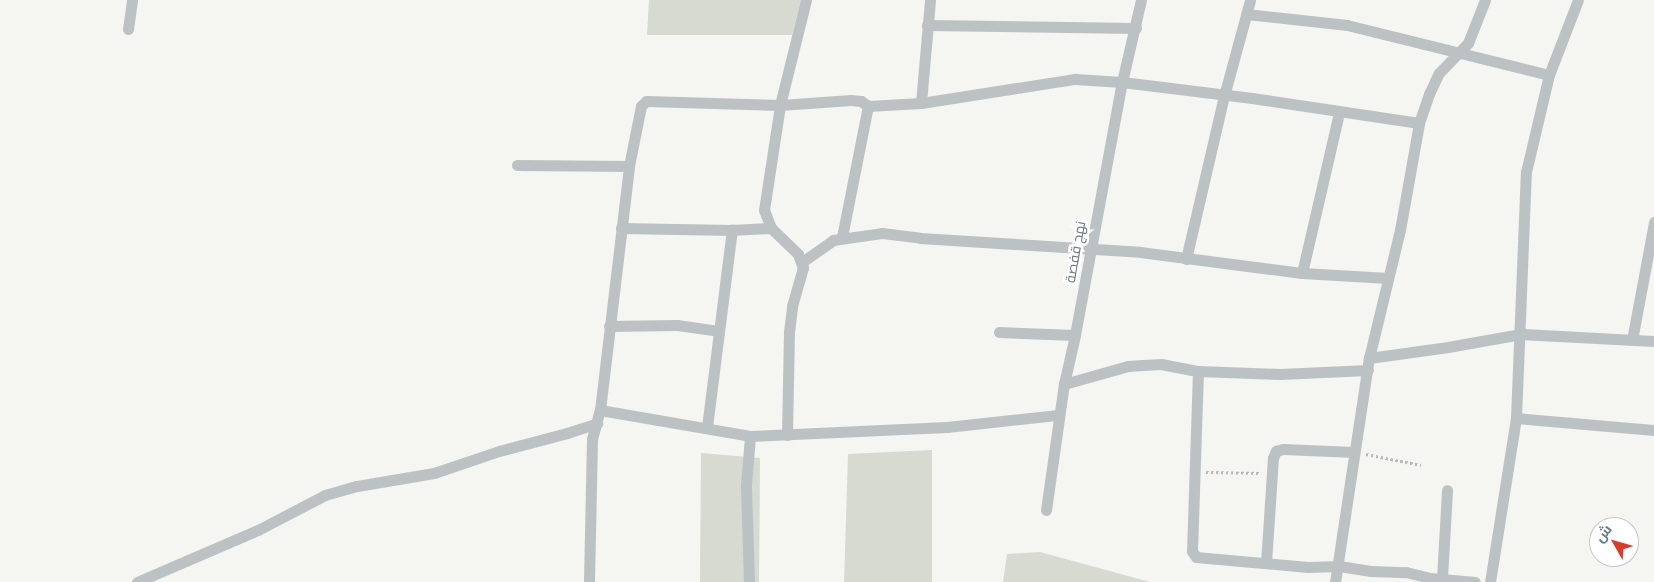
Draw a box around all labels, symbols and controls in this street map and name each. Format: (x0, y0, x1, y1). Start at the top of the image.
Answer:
street label: نهج قفصة (1061, 220, 1089, 284)
north arrow (1589, 517, 1639, 567)
text: ش (1591, 521, 1615, 545)

